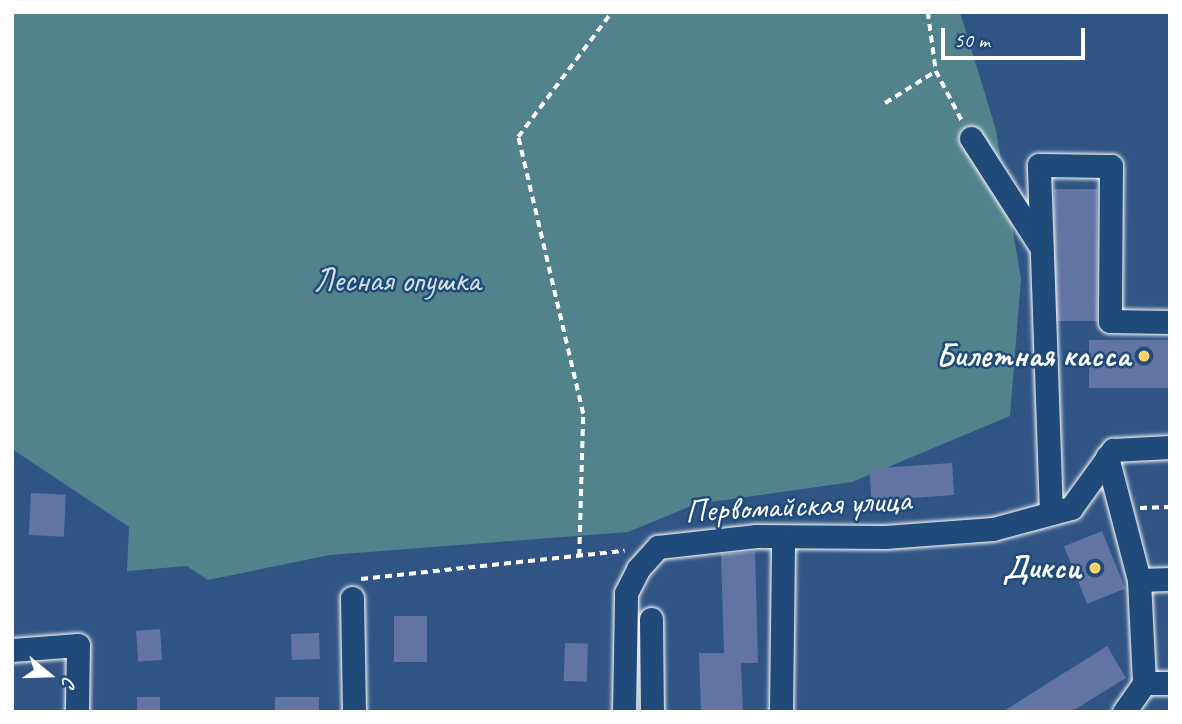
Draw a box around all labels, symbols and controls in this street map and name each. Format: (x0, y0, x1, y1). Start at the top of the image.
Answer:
scale bar (944, 14, 1088, 58)
text: 50 m (954, 27, 990, 53)
park label: Лесная опушка (314, 261, 480, 301)
place label: Билетная касса (935, 336, 1130, 376)
marker: Билетная касса (1136, 348, 1152, 364)
street label: Первомайская улица (683, 480, 913, 532)
place label: Дикси (1003, 548, 1081, 588)
marker: Дикси (1087, 560, 1103, 576)
north arrow (14, 640, 84, 710)
text: С (56, 674, 82, 690)

